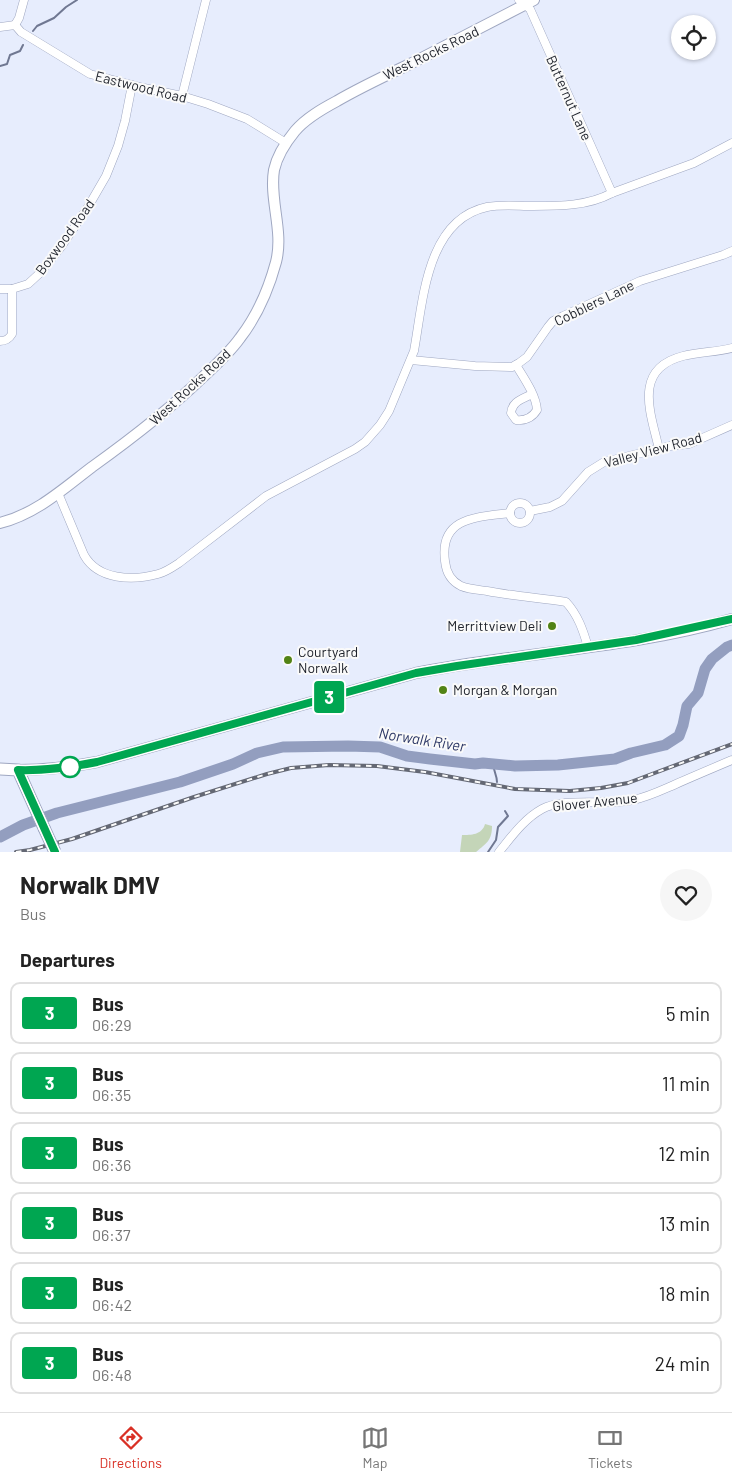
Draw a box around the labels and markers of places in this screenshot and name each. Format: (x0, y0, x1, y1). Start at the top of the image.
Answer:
place label: Merrittview Deli (447, 617, 542, 634)
marker: Merrittview Deli (546, 620, 558, 632)
place label: Courtyard Norwalk (298, 643, 358, 676)
marker: Courtyard Norwalk (282, 654, 294, 666)
place label: Morgan & Morgan (453, 681, 557, 698)
marker: Morgan & Morgan (437, 684, 449, 696)
unlabelled marker (59, 756, 81, 778)

